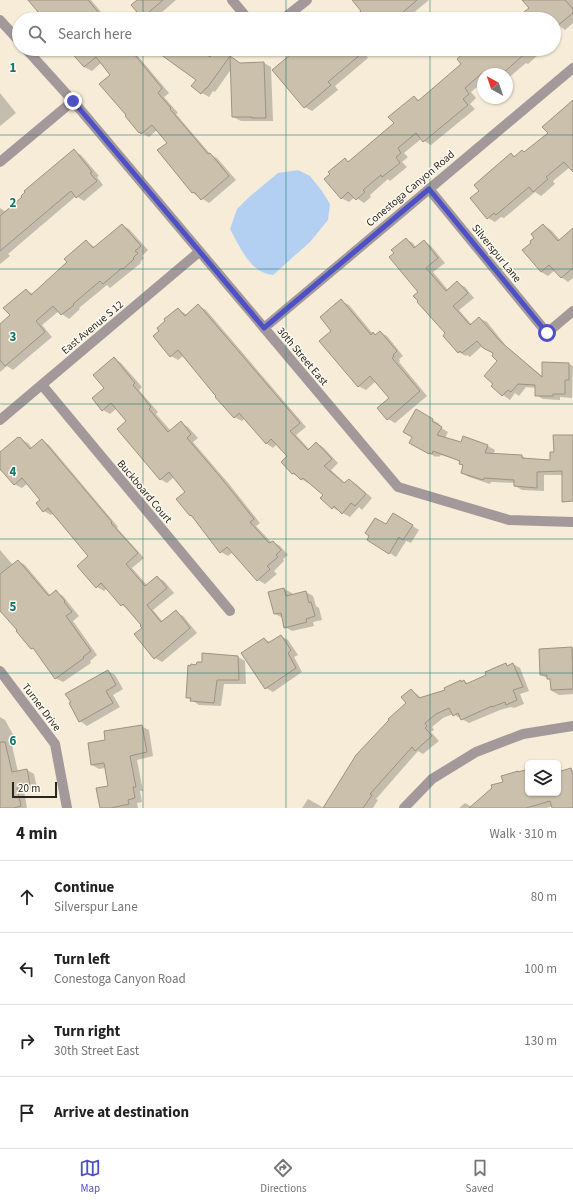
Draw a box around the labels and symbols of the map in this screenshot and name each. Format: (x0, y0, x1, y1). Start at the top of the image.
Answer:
text: 1 (10, 59, 17, 77)
north arrow (477, 68, 513, 104)
route end (64, 92, 82, 110)
street label: Conestoga Canyon Road (363, 147, 458, 230)
text: 2 (10, 194, 17, 212)
street label: Silverspur Lane (469, 221, 525, 286)
street label: East Avenue S 12 (58, 297, 127, 358)
street label: 30th Street East (274, 324, 332, 389)
route start (538, 324, 556, 342)
text: 3 (10, 328, 17, 346)
street label: Buckboard Court (114, 457, 176, 526)
text: 4 (10, 463, 17, 481)
text: 5 (10, 598, 17, 616)
street label: Turner Drive (19, 680, 65, 735)
text: 6 (10, 732, 17, 750)
scale bar (12, 780, 57, 799)

